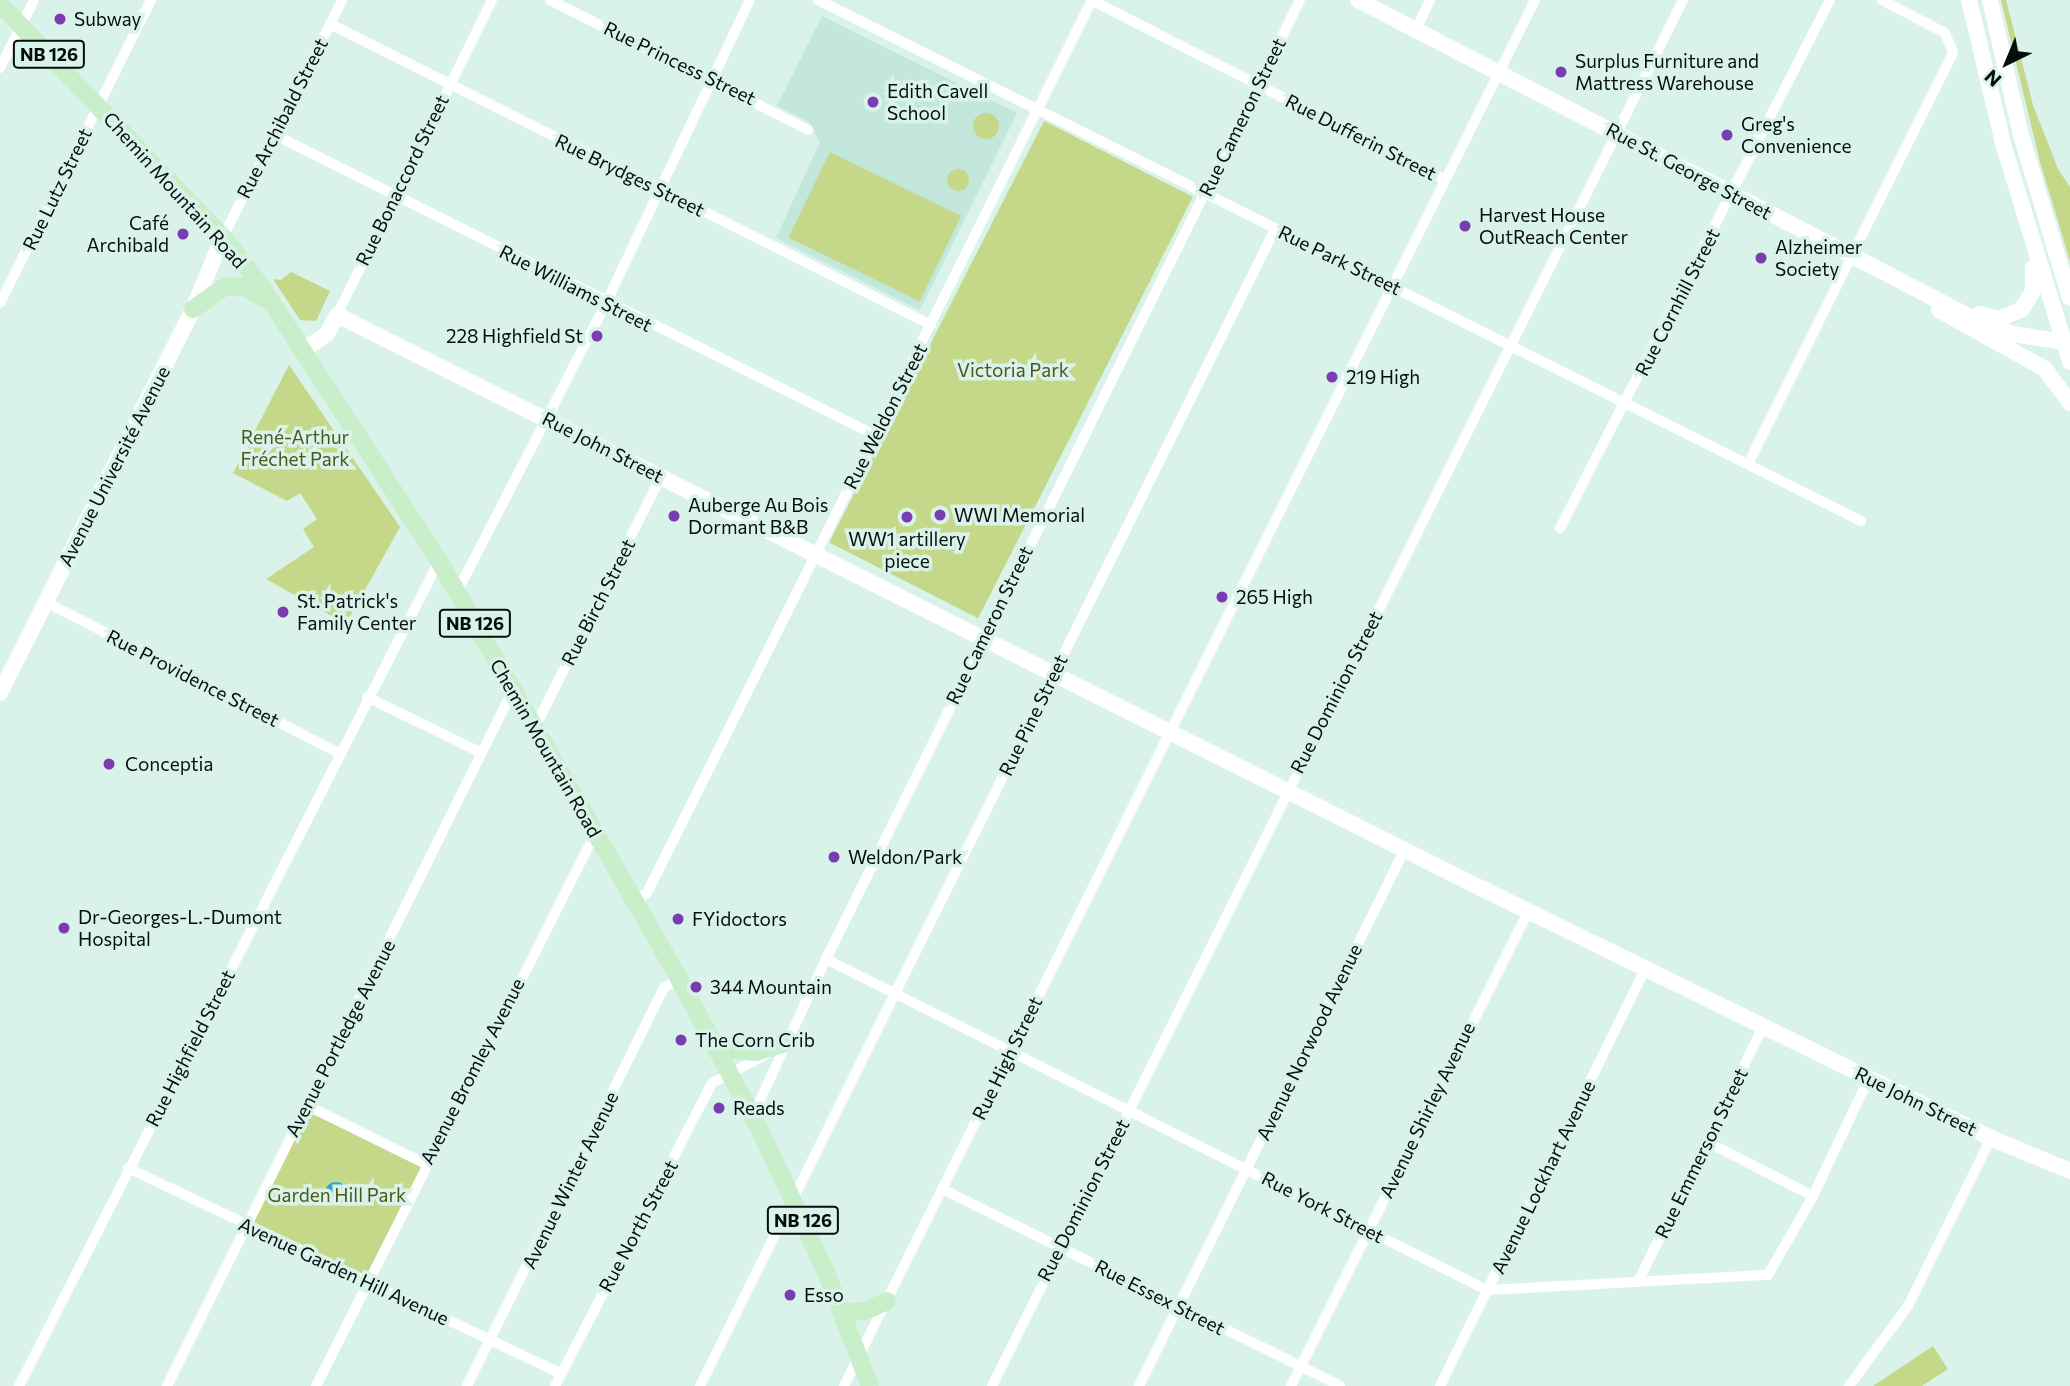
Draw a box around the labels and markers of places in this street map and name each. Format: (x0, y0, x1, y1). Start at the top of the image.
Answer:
place label: Subway (74, 8, 141, 30)
marker: Subway (52, 11, 68, 27)
place label: Surplus Furniture and Mattress Warehouse (1575, 50, 1759, 94)
marker: Surplus Furniture and Mattress Warehouse (1553, 64, 1569, 80)
place label: Edith Cavell School (887, 80, 988, 124)
marker: Edith Cavell School (865, 94, 881, 110)
place label: Greg's Convenience (1741, 113, 1852, 157)
marker: Greg's Convenience (1719, 127, 1735, 143)
place label: Harvest House OutReach Center (1479, 204, 1628, 248)
place label: Café Archibald (86, 212, 169, 256)
marker: Harvest House OutReach Center (1457, 218, 1473, 234)
marker: Café Archibald (175, 226, 191, 242)
place label: Alzheimer Society (1775, 236, 1862, 280)
marker: Alzheimer Society (1753, 250, 1769, 266)
place label: 228 Highfield St (446, 325, 583, 347)
marker: 228 Highfield St (589, 328, 605, 344)
place label: 219 High (1346, 366, 1420, 388)
marker: 219 High (1324, 369, 1340, 385)
place label: Auberge Au Bois Dormant B&B (688, 494, 828, 538)
place label: WWI Memorial (954, 504, 1085, 526)
marker: WWI Memorial (932, 507, 948, 523)
marker: Auberge Au Bois Dormant B&B (666, 508, 682, 524)
marker: WW1 artillery piece (899, 509, 915, 525)
place label: WW1 artillery piece (848, 528, 966, 572)
place label: 265 High (1236, 586, 1313, 608)
marker: 265 High (1214, 589, 1230, 605)
place label: St. Patrick's Family Center (297, 590, 416, 634)
marker: St. Patrick's Family Center (275, 604, 291, 620)
place label: Conceptia (125, 753, 213, 775)
marker: Conceptia (99, 754, 119, 774)
place label: Weldon/Park (848, 846, 962, 868)
marker: Weldon/Park (826, 849, 842, 865)
place label: Dr-Georges-L.-Dumont Hospital (78, 906, 282, 950)
place label: FYidoctors (692, 908, 787, 930)
marker: FYidoctors (670, 911, 686, 927)
marker: Dr-Georges-L.-Dumont Hospital (56, 920, 72, 936)
place label: 344 Mountain (710, 976, 832, 998)
marker: 344 Mountain (688, 979, 704, 995)
place label: The Corn Crib (695, 1029, 815, 1051)
marker: The Corn Crib (673, 1032, 689, 1048)
place label: Reads (733, 1097, 785, 1119)
marker: Reads (711, 1100, 727, 1116)
place label: Esso (804, 1284, 844, 1306)
marker: Esso (782, 1287, 798, 1303)

